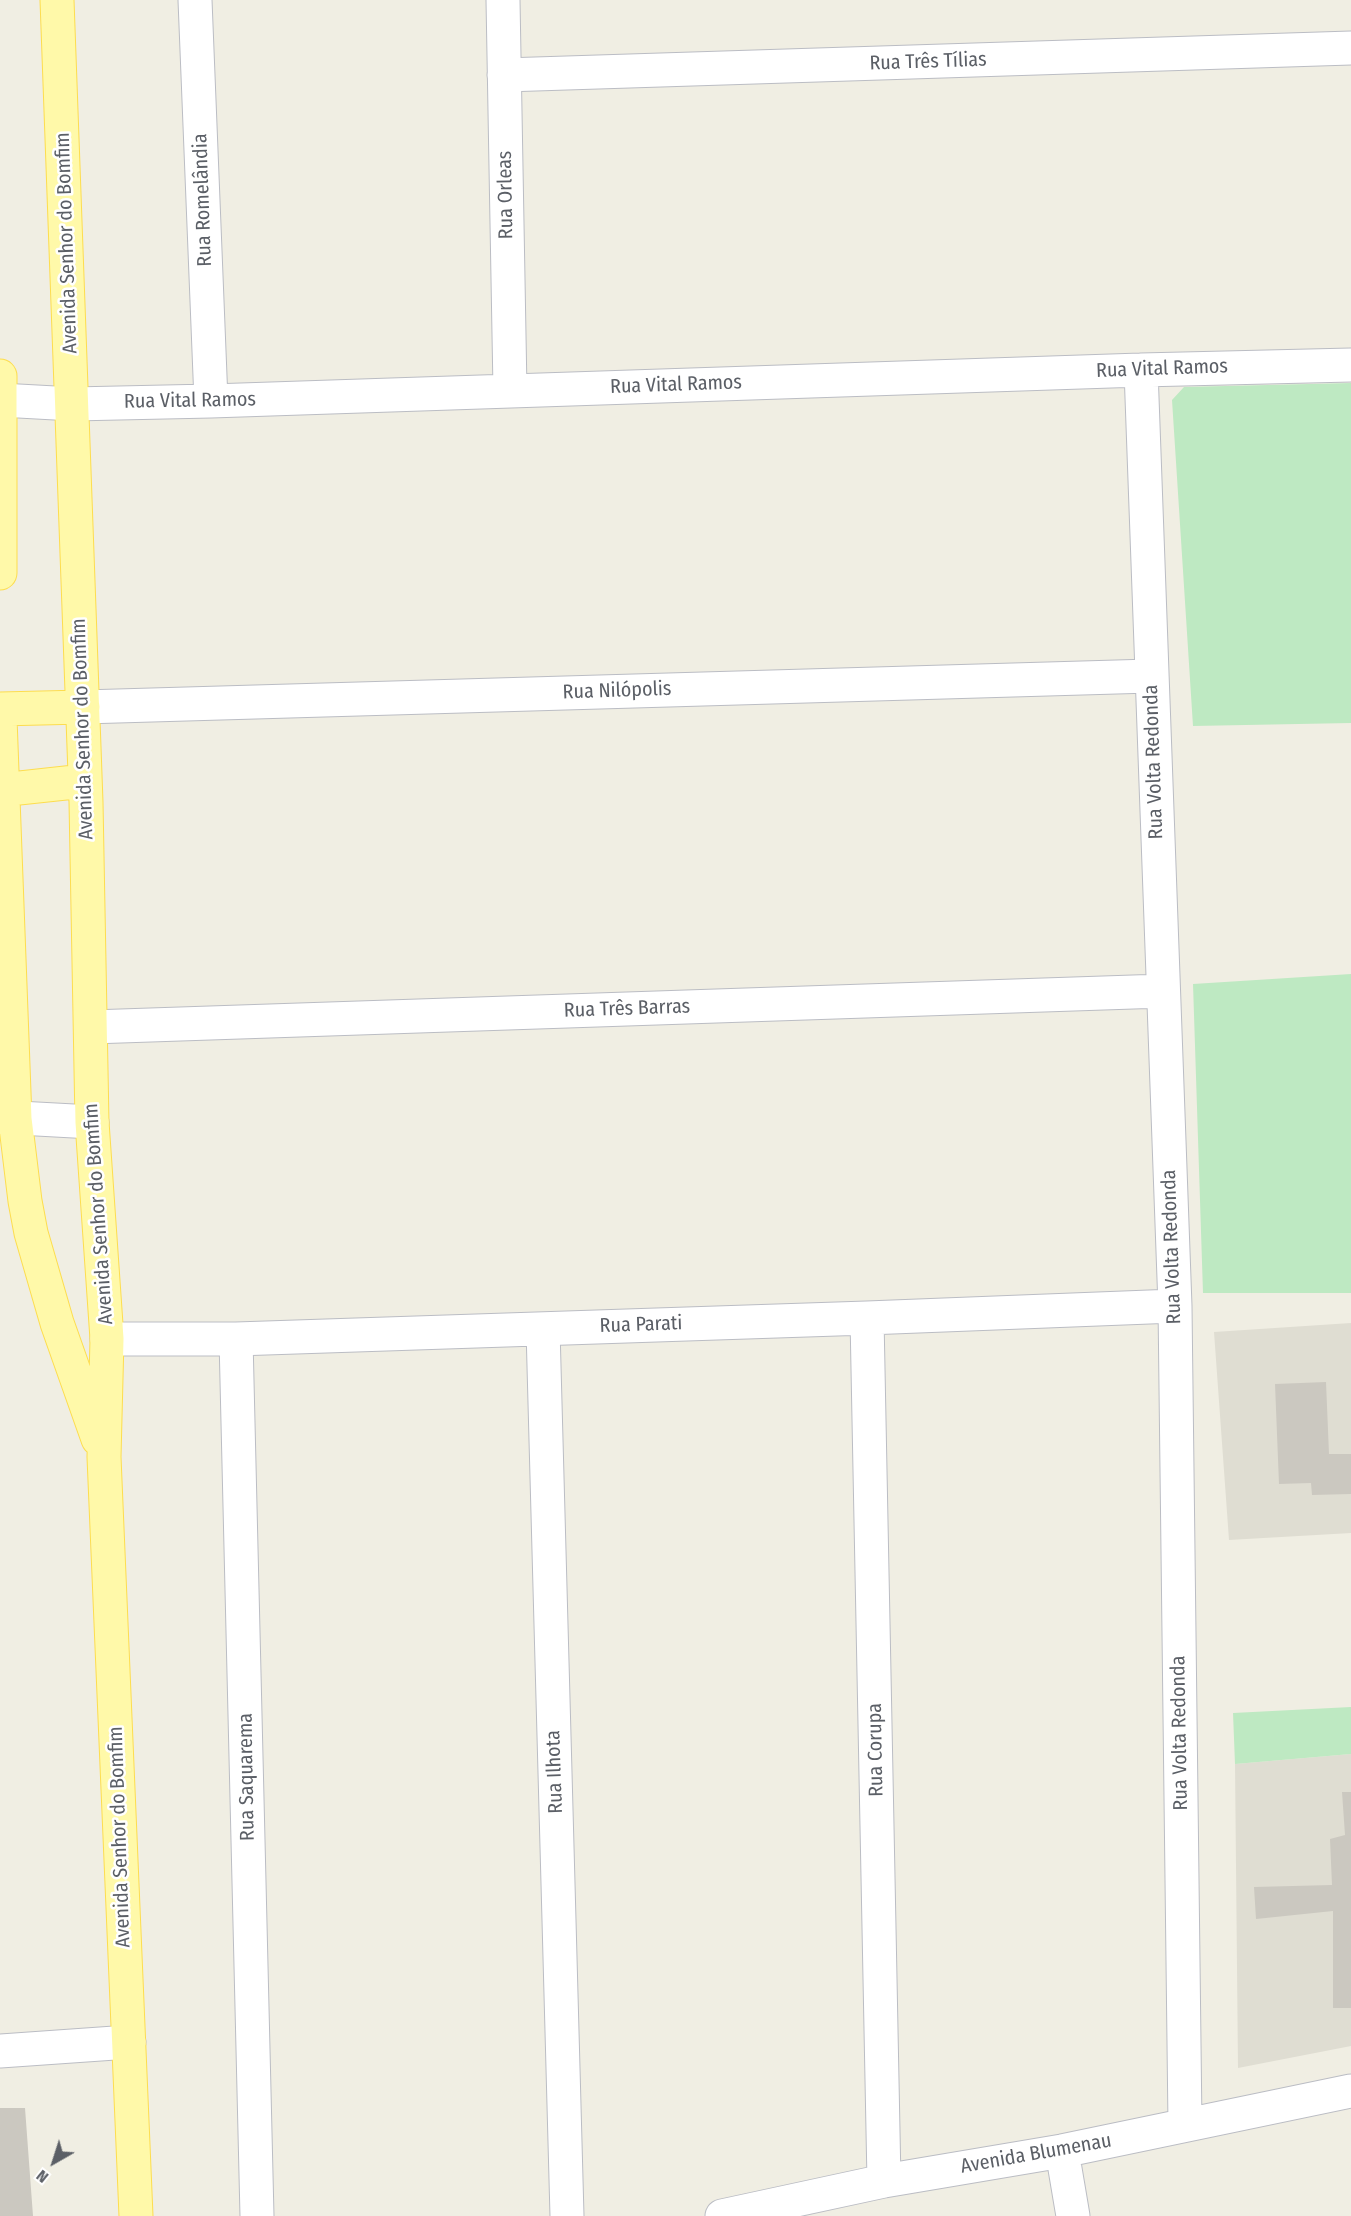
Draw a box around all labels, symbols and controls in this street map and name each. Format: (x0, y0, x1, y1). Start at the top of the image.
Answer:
street label: Rua Três Tílias (869, 48, 987, 76)
street label: Avenida Senhor do Bomfim (51, 132, 83, 354)
street label: Rua Romelândia (189, 133, 217, 267)
street label: Rua Orleas (493, 151, 519, 239)
street label: Rua Vital Ramos (1096, 355, 1228, 383)
street label: Rua Vital Ramos (610, 371, 742, 399)
street label: Rua Vital Ramos (124, 388, 256, 414)
street label: Avenida Senhor do Bomfim (67, 618, 99, 840)
street label: Rua Nilópolis (562, 677, 672, 705)
street label: Rua Volta Redonda (1139, 684, 1169, 840)
street label: Rua Três Barras (563, 995, 691, 1023)
street label: Avenida Senhor do Bomfim (79, 1103, 119, 1325)
street label: Rua Volta Redonda (1157, 1169, 1187, 1325)
street label: Rua Parati (599, 1312, 683, 1338)
street label: Rua Volta Redonda (1167, 1655, 1193, 1811)
street label: Rua Corupa (863, 1703, 889, 1797)
street label: Rua Saquarema (234, 1713, 260, 1841)
street label: Avenida Senhor do Bomfim (104, 1726, 136, 1948)
street label: Rua Ilhota (542, 1730, 568, 1814)
street label: Avenida Blumenau (959, 2129, 1113, 2179)
north arrow (24, 2132, 84, 2192)
text: N (33, 2166, 52, 2187)

